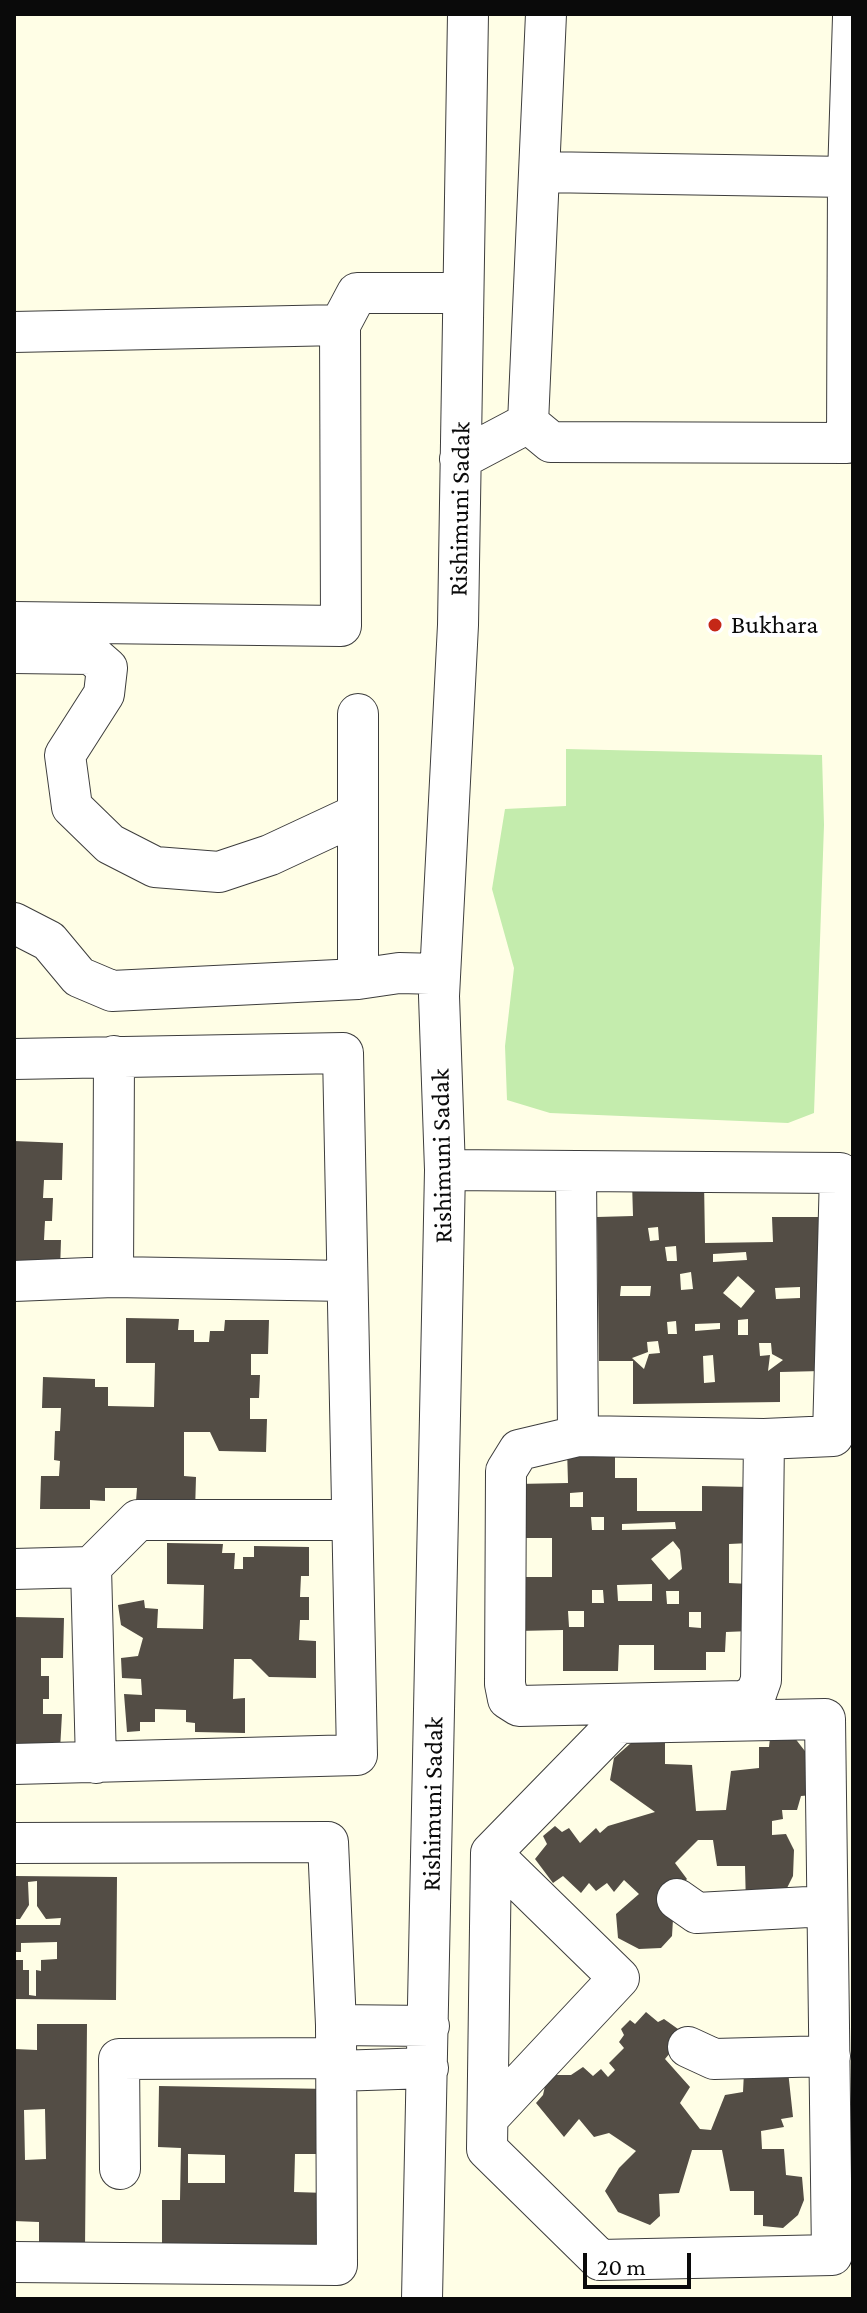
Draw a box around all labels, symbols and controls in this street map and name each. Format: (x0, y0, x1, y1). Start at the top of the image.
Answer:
street label: Rishimuni Sadak (443, 421, 477, 597)
place label: Bukhara (731, 609, 818, 641)
marker: Bukhara (706, 616, 724, 634)
street label: Rishimuni Sadak (425, 1068, 459, 1244)
street label: Rishimuni Sadak (416, 1716, 450, 1892)
scale bar (587, 2237, 695, 2287)
text: 20 m (597, 2253, 646, 2280)

